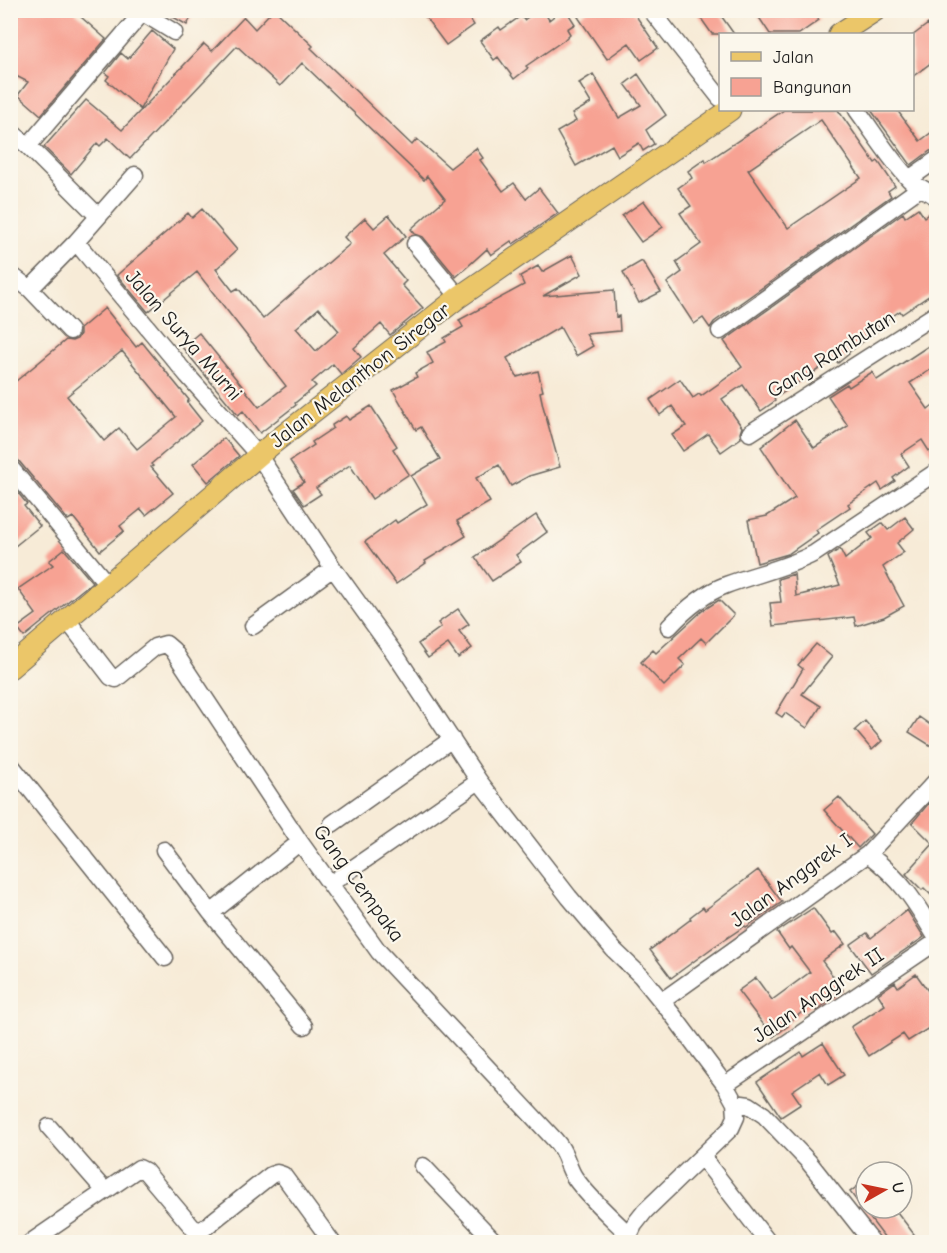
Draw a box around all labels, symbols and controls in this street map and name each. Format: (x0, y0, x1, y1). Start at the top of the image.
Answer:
legend (719, 33, 914, 111)
text: Jalan (773, 47, 814, 68)
text: Bangunan (773, 77, 851, 98)
street label: Jalan Surya Murni (121, 265, 247, 405)
street label: Jalan Melanthon Siregar (265, 297, 455, 453)
street label: Gang Rambutan (763, 305, 899, 403)
street label: Gang Cempaka (308, 820, 410, 946)
street label: Jalan Anggrek I (726, 828, 856, 932)
street label: Jalan Anggrek II (748, 942, 888, 1048)
north arrow (854, 1160, 914, 1220)
text: U (888, 1181, 908, 1195)

